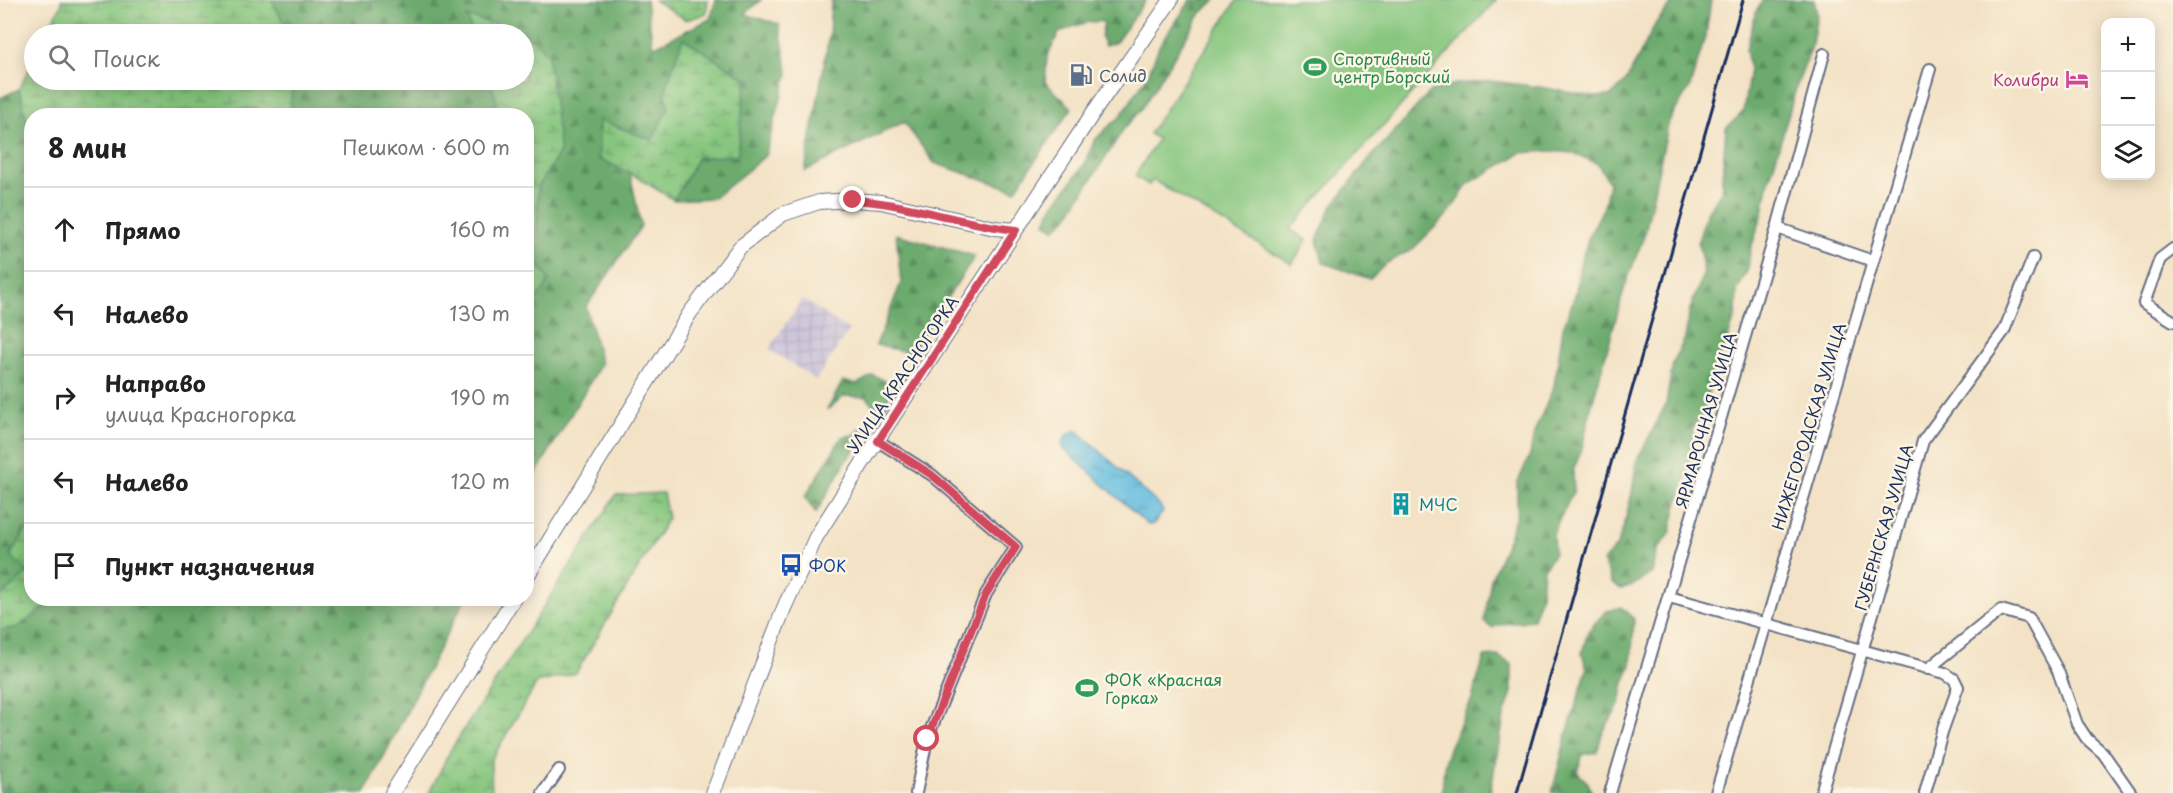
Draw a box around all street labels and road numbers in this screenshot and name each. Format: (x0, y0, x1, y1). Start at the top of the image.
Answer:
street label: УЛИЦА КРАСНОГОРКА (840, 290, 964, 458)
street label: НИЖЕГОРОДСКАЯ УЛИЦА (1765, 319, 1851, 533)
street label: ЯРМАРОЧНАЯ УЛИЦА (1668, 329, 1742, 511)
street label: ГУБЕРНСКАЯ УЛИЦА (1848, 441, 1918, 613)

